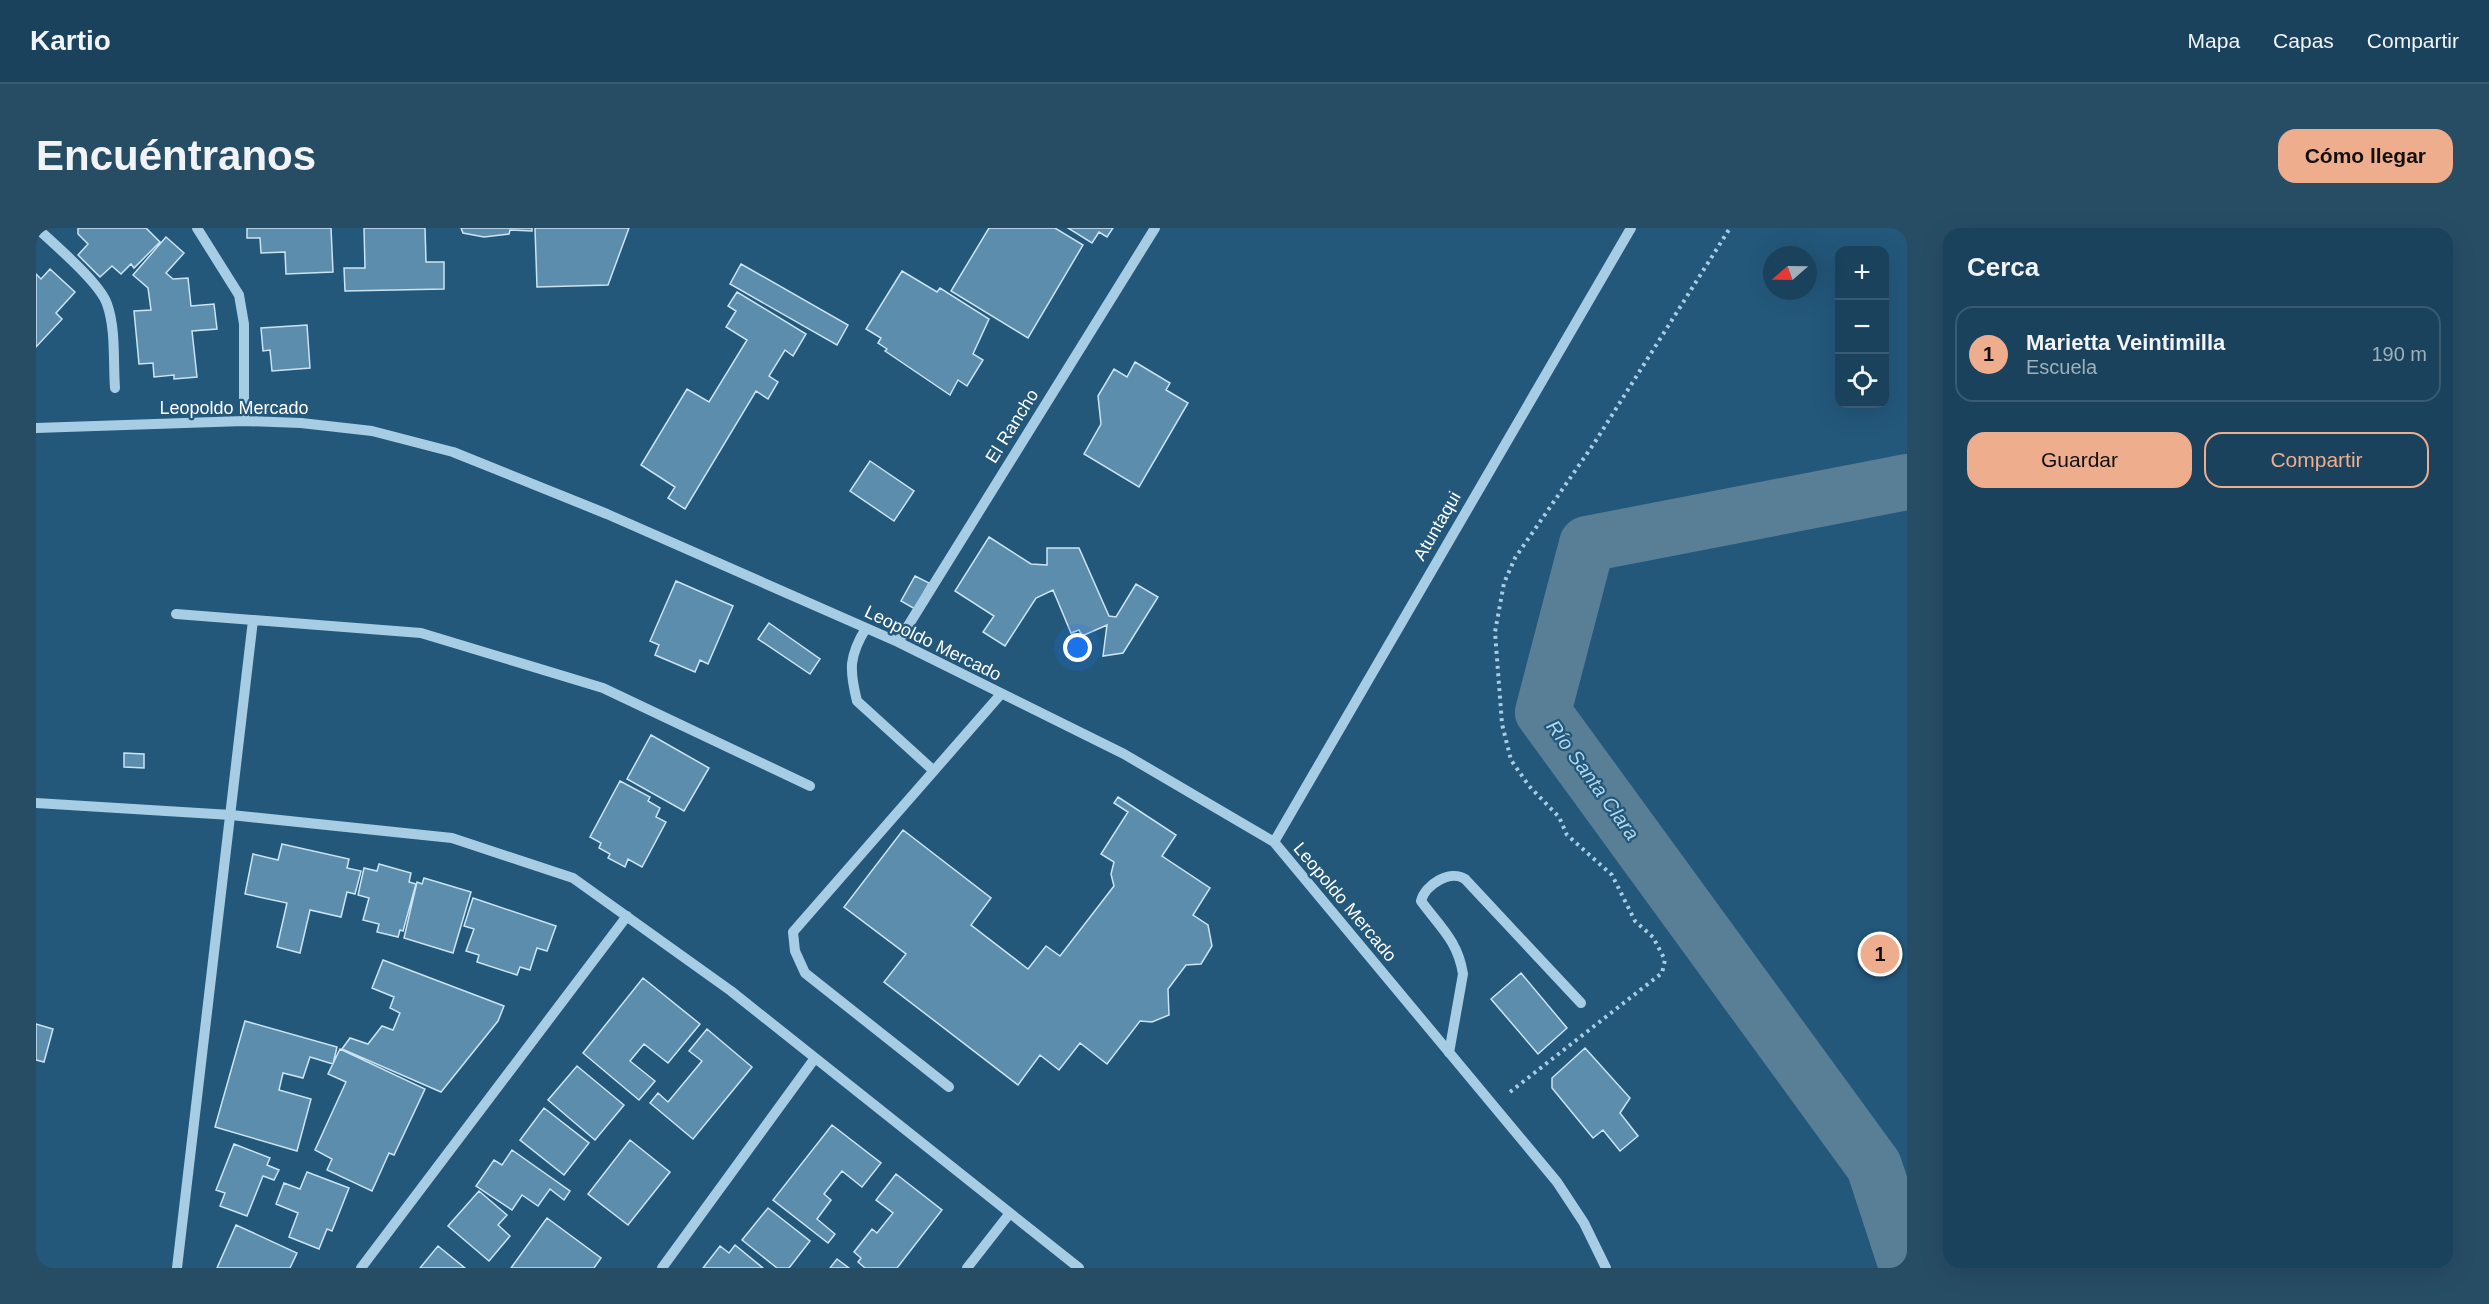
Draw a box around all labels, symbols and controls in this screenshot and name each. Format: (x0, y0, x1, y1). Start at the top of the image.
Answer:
text: Kartio (30, 25, 111, 56)
text: Mapa (2188, 29, 2240, 52)
text: Capas (2273, 29, 2334, 52)
text: Compartir (2367, 29, 2459, 52)
button: Cómo llegar (2278, 129, 2453, 183)
text: Encuéntranos (36, 132, 316, 179)
north arrow (1763, 246, 1817, 300)
map controls (1835, 246, 1889, 408)
button: + (1835, 246, 1889, 300)
text: Cerca (1967, 252, 2039, 282)
button: − (1835, 300, 1889, 354)
text: Marietta Veintimilla (2026, 330, 2225, 355)
text: 1 (1983, 343, 1994, 365)
text: 190 m (2371, 343, 2427, 365)
button: locate (1835, 354, 1889, 408)
text: Escuela (2026, 356, 2097, 378)
street label: El Rancho (982, 385, 1042, 467)
street label: Leopoldo Mercado (159, 398, 309, 418)
button: Guardar (1967, 432, 2192, 488)
button: Compartir (2204, 432, 2429, 488)
street label: Atuntaqui (1409, 488, 1465, 564)
street label: Leopoldo Mercado (862, 601, 1004, 685)
your location (1063, 633, 1092, 662)
water label: Río Santa Clara (1542, 716, 1644, 844)
street label: Leopoldo Mercado (1289, 838, 1401, 966)
pin: 1 (1860, 932, 1900, 976)

